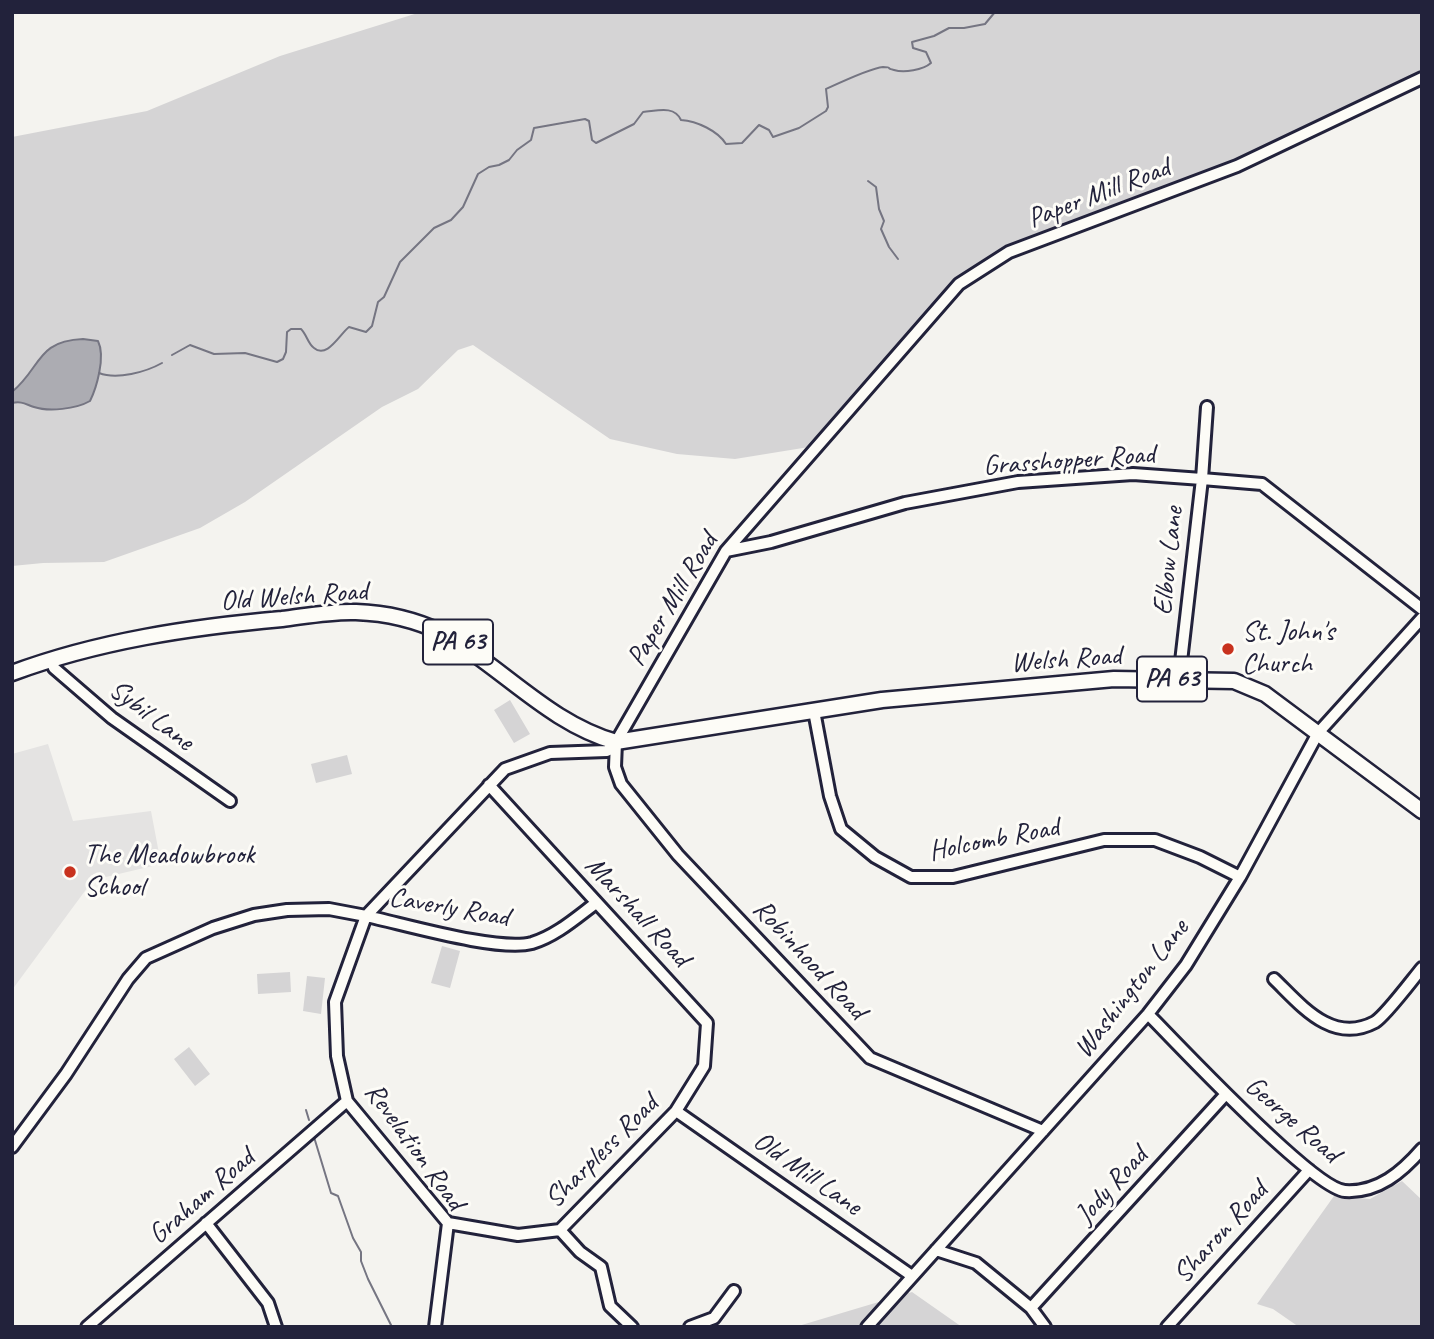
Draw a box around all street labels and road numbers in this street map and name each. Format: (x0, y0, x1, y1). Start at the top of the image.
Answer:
street label: Paper Mill Road (1023, 152, 1175, 236)
street label: Grasshopper Road (982, 438, 1156, 484)
street label: Elbow Lane (1147, 505, 1191, 617)
street label: Paper Mill Road (620, 527, 726, 673)
street label: Old Welsh Road (219, 575, 369, 619)
road number: PA 63 (423, 620, 493, 664)
street label: Welsh Road (1010, 639, 1122, 681)
road number: PA 63 (1137, 656, 1207, 702)
street label: Sybil Lane (102, 673, 200, 759)
street label: Holcomb Road (926, 811, 1062, 869)
street label: Marshall Road (577, 850, 697, 974)
street label: Caverly Road (386, 881, 512, 935)
street label: Robinhood Road (745, 893, 873, 1027)
street label: Washington Lane (1067, 913, 1197, 1065)
street label: George Road (1237, 1069, 1347, 1171)
street label: Revelation Road (357, 1077, 471, 1217)
street label: Sharpless Road (538, 1088, 666, 1216)
street label: Old Mill Lane (746, 1124, 868, 1224)
street label: Jody Road (1069, 1140, 1155, 1232)
street label: Graham Road (142, 1142, 262, 1252)
street label: Sharon Road (1166, 1175, 1276, 1291)

